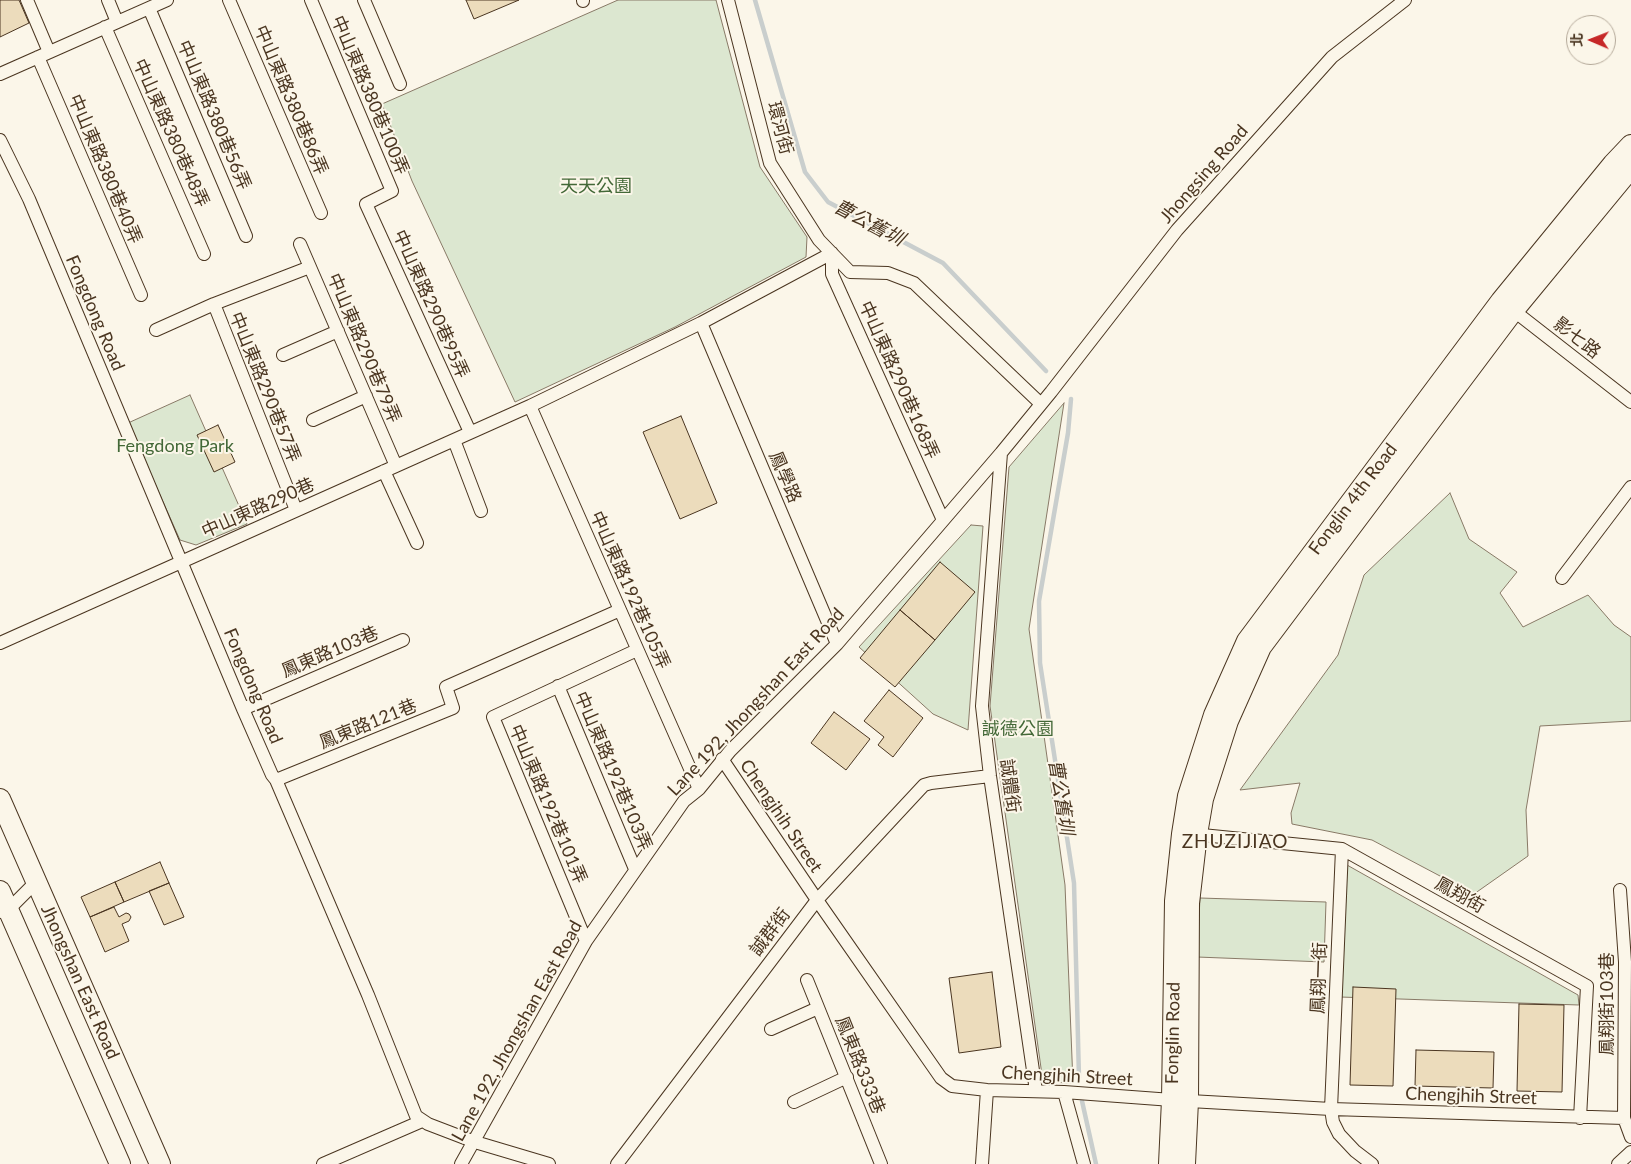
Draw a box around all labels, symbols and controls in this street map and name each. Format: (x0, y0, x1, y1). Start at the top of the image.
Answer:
street label: 中山東路380巷100弄 (327, 12, 413, 178)
north arrow (1566, 15, 1616, 65)
street label: 中山東路380巷86弄 (250, 22, 332, 178)
text: 北 (1568, 33, 1585, 47)
street label: 中山東路380巷56弄 (173, 37, 255, 193)
street label: 中山東路380巷48弄 (129, 55, 213, 211)
street label: 中山東路380巷40弄 (64, 91, 146, 247)
street label: 環河街 (763, 99, 797, 157)
street label: Jhongsing Road (1155, 120, 1253, 228)
park label: 天天公園 (560, 175, 632, 197)
water label: 曹公舊圳 (830, 195, 908, 251)
street label: 中山東路290巷95弄 (389, 226, 473, 382)
street label: Fongdong Road (61, 252, 129, 374)
street label: 中山東路290巷79弄 (323, 270, 405, 426)
street label: 中山東路290巷168弄 (854, 298, 944, 462)
street label: 中山東路290巷57弄 (225, 309, 305, 465)
street label: 影七路 (1549, 313, 1605, 363)
park label: Fengdong Park (116, 435, 234, 457)
street label: Fonglin 4th Road (1304, 439, 1402, 559)
street label: 鳳學路 (765, 448, 805, 506)
street label: 中山東路290巷 (198, 473, 318, 543)
street label: 中山東路192巷105弄 (585, 508, 675, 672)
street label: Lane 192, Jhongshan East Road (663, 604, 849, 800)
street label: 鳳東路103巷 (278, 622, 382, 682)
street label: Fongdong Road (219, 625, 287, 747)
street label: 中山東路192巷103弄 (570, 688, 656, 854)
street label: 鳳東路121巷 (316, 695, 420, 753)
park label: 誠德公園 (982, 718, 1054, 740)
street label: 中山東路192巷101弄 (505, 721, 591, 887)
street label: Chengjhih Street (735, 755, 827, 877)
street label: 誠體街 (996, 758, 1024, 814)
water label: 曹公舊圳 (1044, 758, 1078, 836)
district label: ZHUZIJIAO (1181, 831, 1289, 853)
street label: 鳳翔街 (1431, 872, 1489, 918)
street label: Jhongshan East Road (36, 902, 124, 1062)
street label: 誠群街 (745, 904, 795, 960)
street label: Lane 192, Jhongshan East Road (447, 917, 587, 1145)
street label: 鳳翔一街 (1307, 942, 1331, 1014)
street label: 鳳翔街103巷 (1596, 952, 1618, 1056)
street label: Fonglin Road (1161, 982, 1185, 1084)
street label: 鳳東路333巷 (831, 1013, 889, 1117)
street label: Chengjhih Street (1001, 1062, 1133, 1090)
street label: Chengjhih Street (1405, 1083, 1537, 1109)

